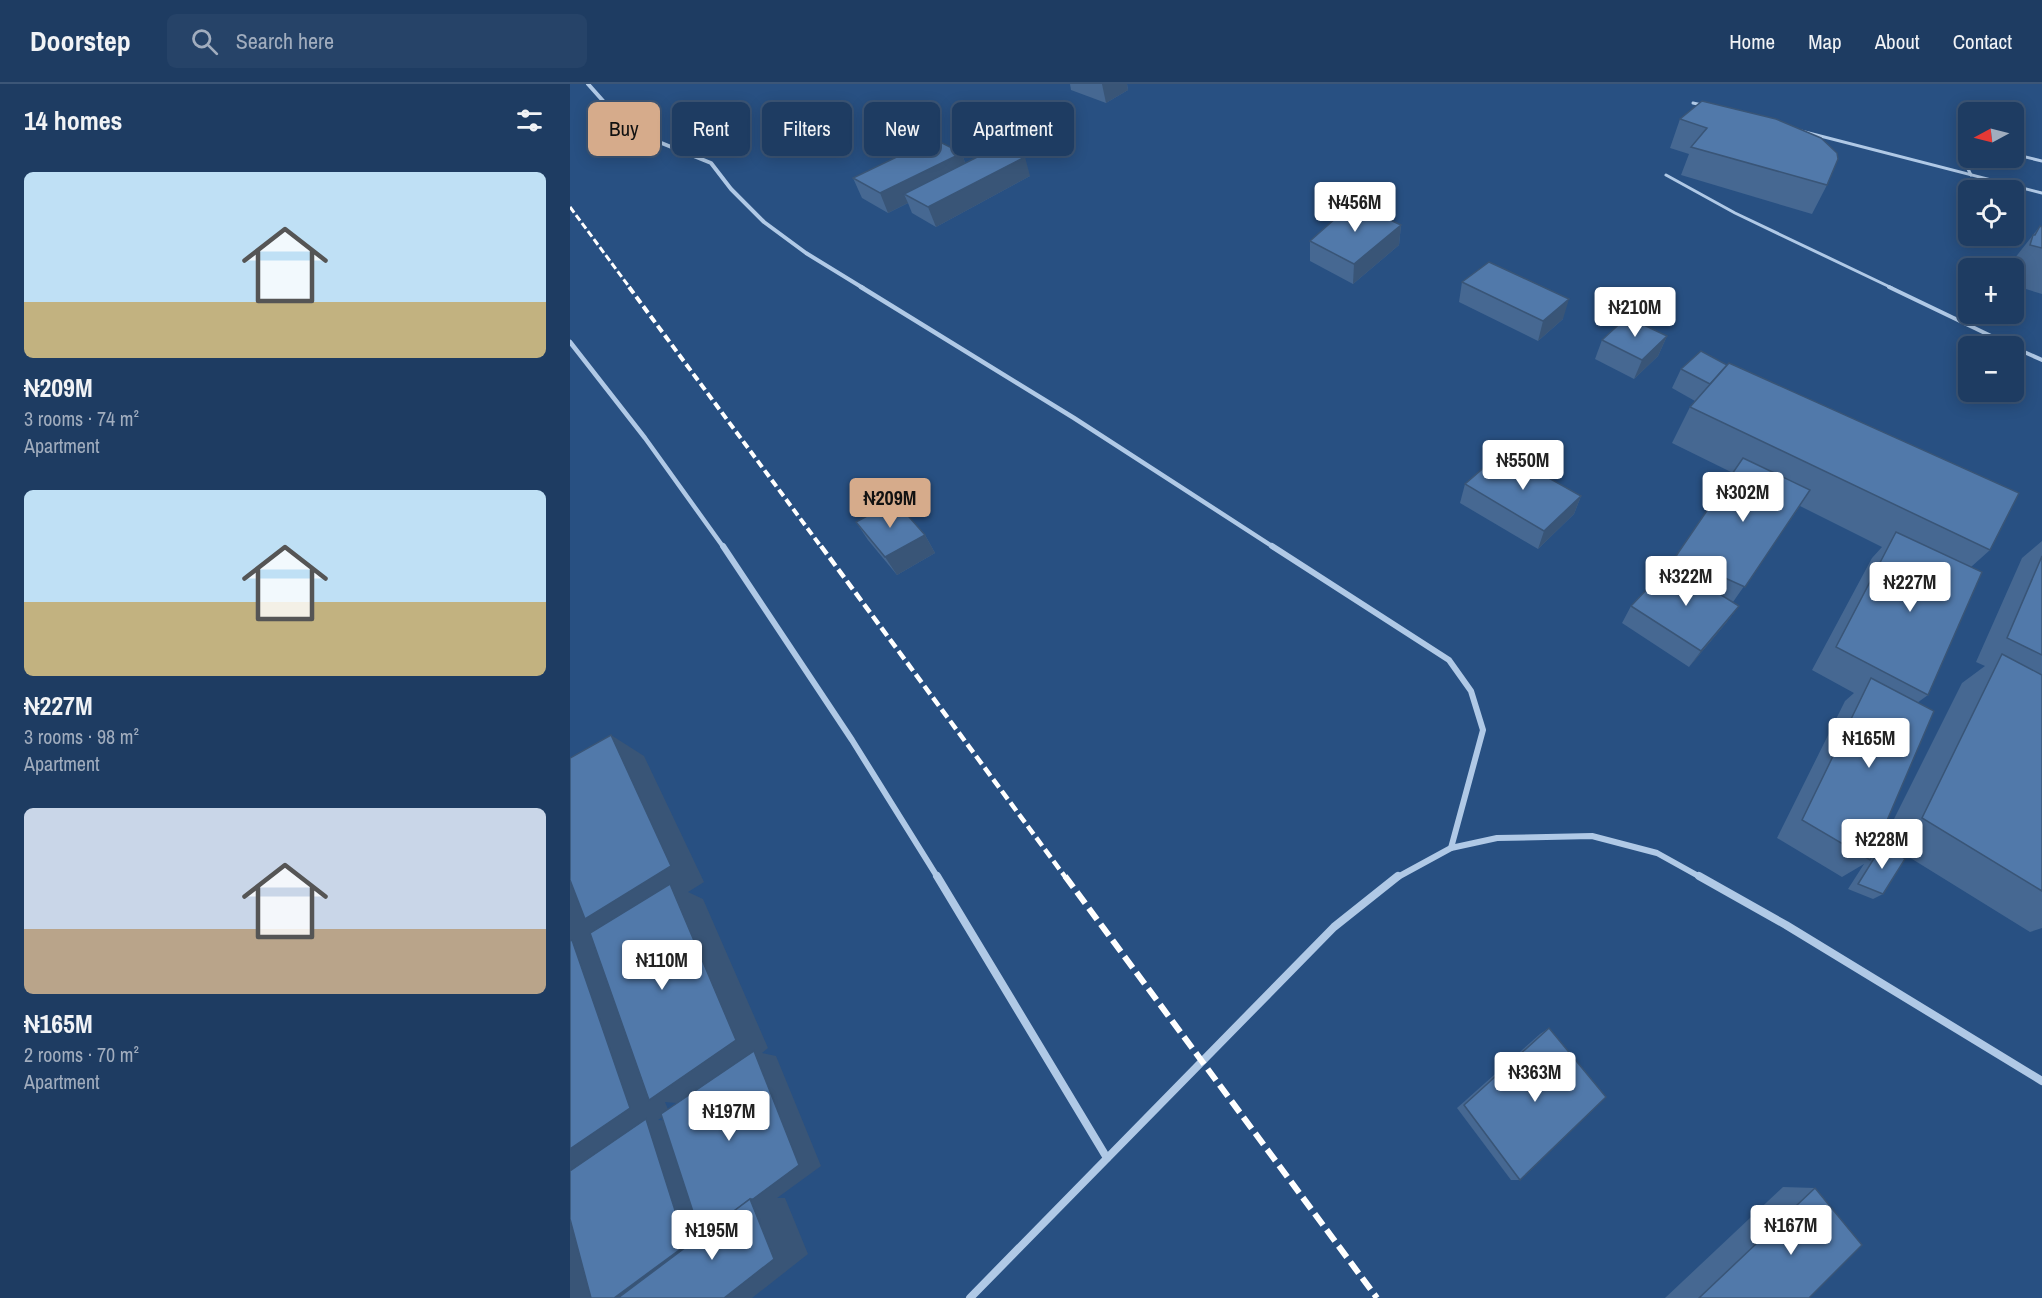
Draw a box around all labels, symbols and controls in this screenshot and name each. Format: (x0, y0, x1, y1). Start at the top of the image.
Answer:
search box (167, 14, 587, 68)
text: Doorstep (30, 22, 131, 60)
icon: search (188, 25, 221, 58)
text: Search here (236, 26, 334, 56)
text: Home (1729, 27, 1775, 56)
text: Map (1808, 27, 1842, 56)
text: About (1875, 27, 1920, 56)
text: Contact (1953, 27, 2012, 56)
chip: Buy (588, 102, 660, 156)
chip: Rent (672, 102, 750, 156)
chip: Filters (762, 102, 852, 156)
chip: New (864, 102, 940, 156)
chip: Apartment (952, 102, 1074, 156)
north arrow (1958, 102, 2024, 168)
map controls (1958, 102, 2024, 402)
text: 14 homes (24, 103, 122, 138)
icon: filters (513, 104, 546, 137)
button: locate (1958, 180, 2024, 246)
pin: ₦456M (1313, 182, 1397, 233)
text: ₦456M (1329, 188, 1381, 215)
icon: home (231, 211, 339, 319)
button: + (1958, 258, 2024, 324)
pin: ₦210M (1593, 287, 1677, 338)
text: ₦210M (1609, 293, 1661, 320)
button: − (1958, 336, 2024, 402)
text: ₦209M (24, 370, 93, 405)
text: 3 rooms · 74 m² (24, 405, 139, 432)
text: Apartment (24, 432, 100, 459)
pin: ₦550M (1481, 440, 1565, 491)
text: ₦550M (1497, 446, 1549, 473)
pin: ₦302M (1701, 472, 1785, 523)
pin: ₦209M (848, 478, 932, 529)
text: ₦302M (1717, 478, 1769, 505)
text: ₦209M (864, 484, 916, 511)
icon: home (231, 529, 339, 637)
pin: ₦322M (1644, 556, 1728, 607)
text: ₦322M (1660, 562, 1712, 589)
pin: ₦227M (1868, 562, 1952, 613)
text: ₦227M (1884, 568, 1936, 595)
text: ₦227M (24, 688, 93, 723)
pin: ₦165M (1827, 718, 1911, 769)
text: 3 rooms · 98 m² (24, 723, 139, 750)
text: ₦165M (1843, 724, 1895, 751)
text: Apartment (24, 750, 100, 777)
pin: ₦228M (1840, 819, 1924, 870)
text: ₦228M (1856, 825, 1908, 852)
icon: home (231, 847, 339, 955)
pin: ₦110M (620, 940, 704, 991)
text: ₦110M (636, 946, 688, 973)
text: ₦165M (24, 1006, 93, 1041)
text: 2 rooms · 70 m² (24, 1041, 139, 1068)
pin: ₦363M (1493, 1052, 1577, 1103)
text: ₦363M (1509, 1058, 1561, 1085)
text: Apartment (24, 1068, 100, 1095)
pin: ₦197M (687, 1091, 771, 1142)
text: ₦197M (703, 1097, 755, 1124)
pin: ₦167M (1749, 1205, 1833, 1256)
pin: ₦195M (670, 1210, 754, 1261)
text: ₦167M (1765, 1211, 1817, 1238)
text: ₦195M (686, 1216, 738, 1243)

